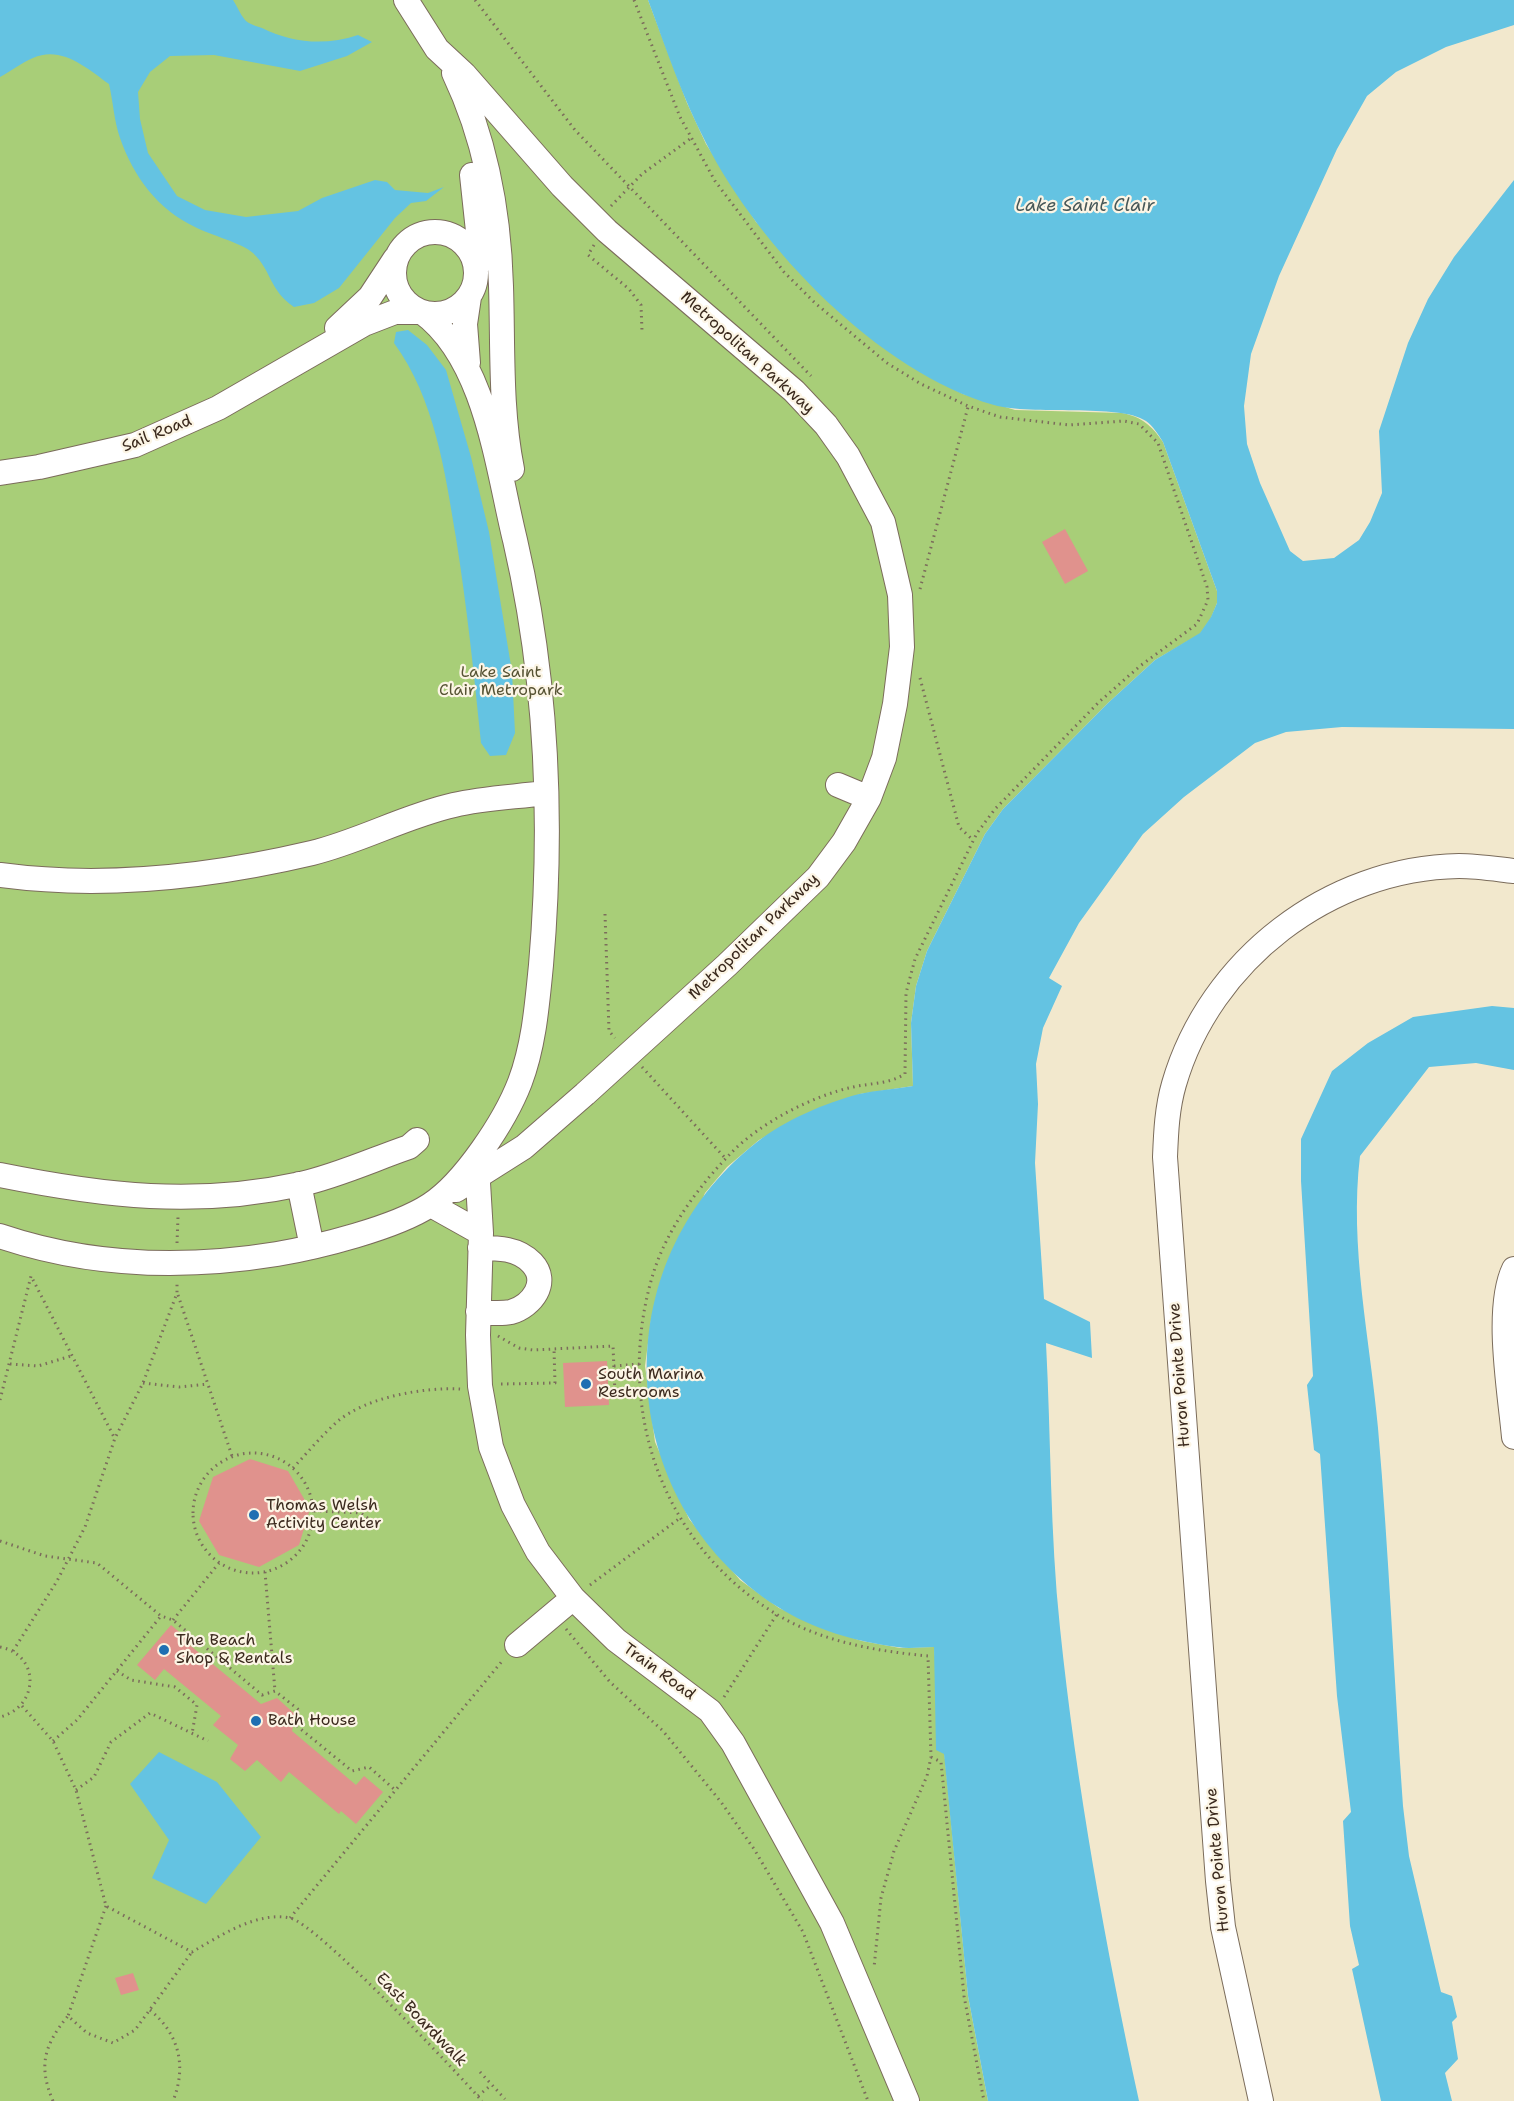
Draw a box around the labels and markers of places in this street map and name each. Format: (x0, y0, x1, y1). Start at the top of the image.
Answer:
place label: South Marina Restrooms (598, 1365, 704, 1403)
marker: South Marina Restrooms (579, 1377, 593, 1391)
place label: Thomas Welsh Activity Center (266, 1496, 381, 1534)
marker: Thomas Welsh Activity Center (247, 1508, 261, 1522)
place label: The Beach Shop & Rentals (176, 1631, 293, 1669)
marker: The Beach Shop & Rentals (157, 1643, 171, 1657)
place label: Bath House (268, 1711, 356, 1731)
marker: Bath House (249, 1714, 263, 1728)

